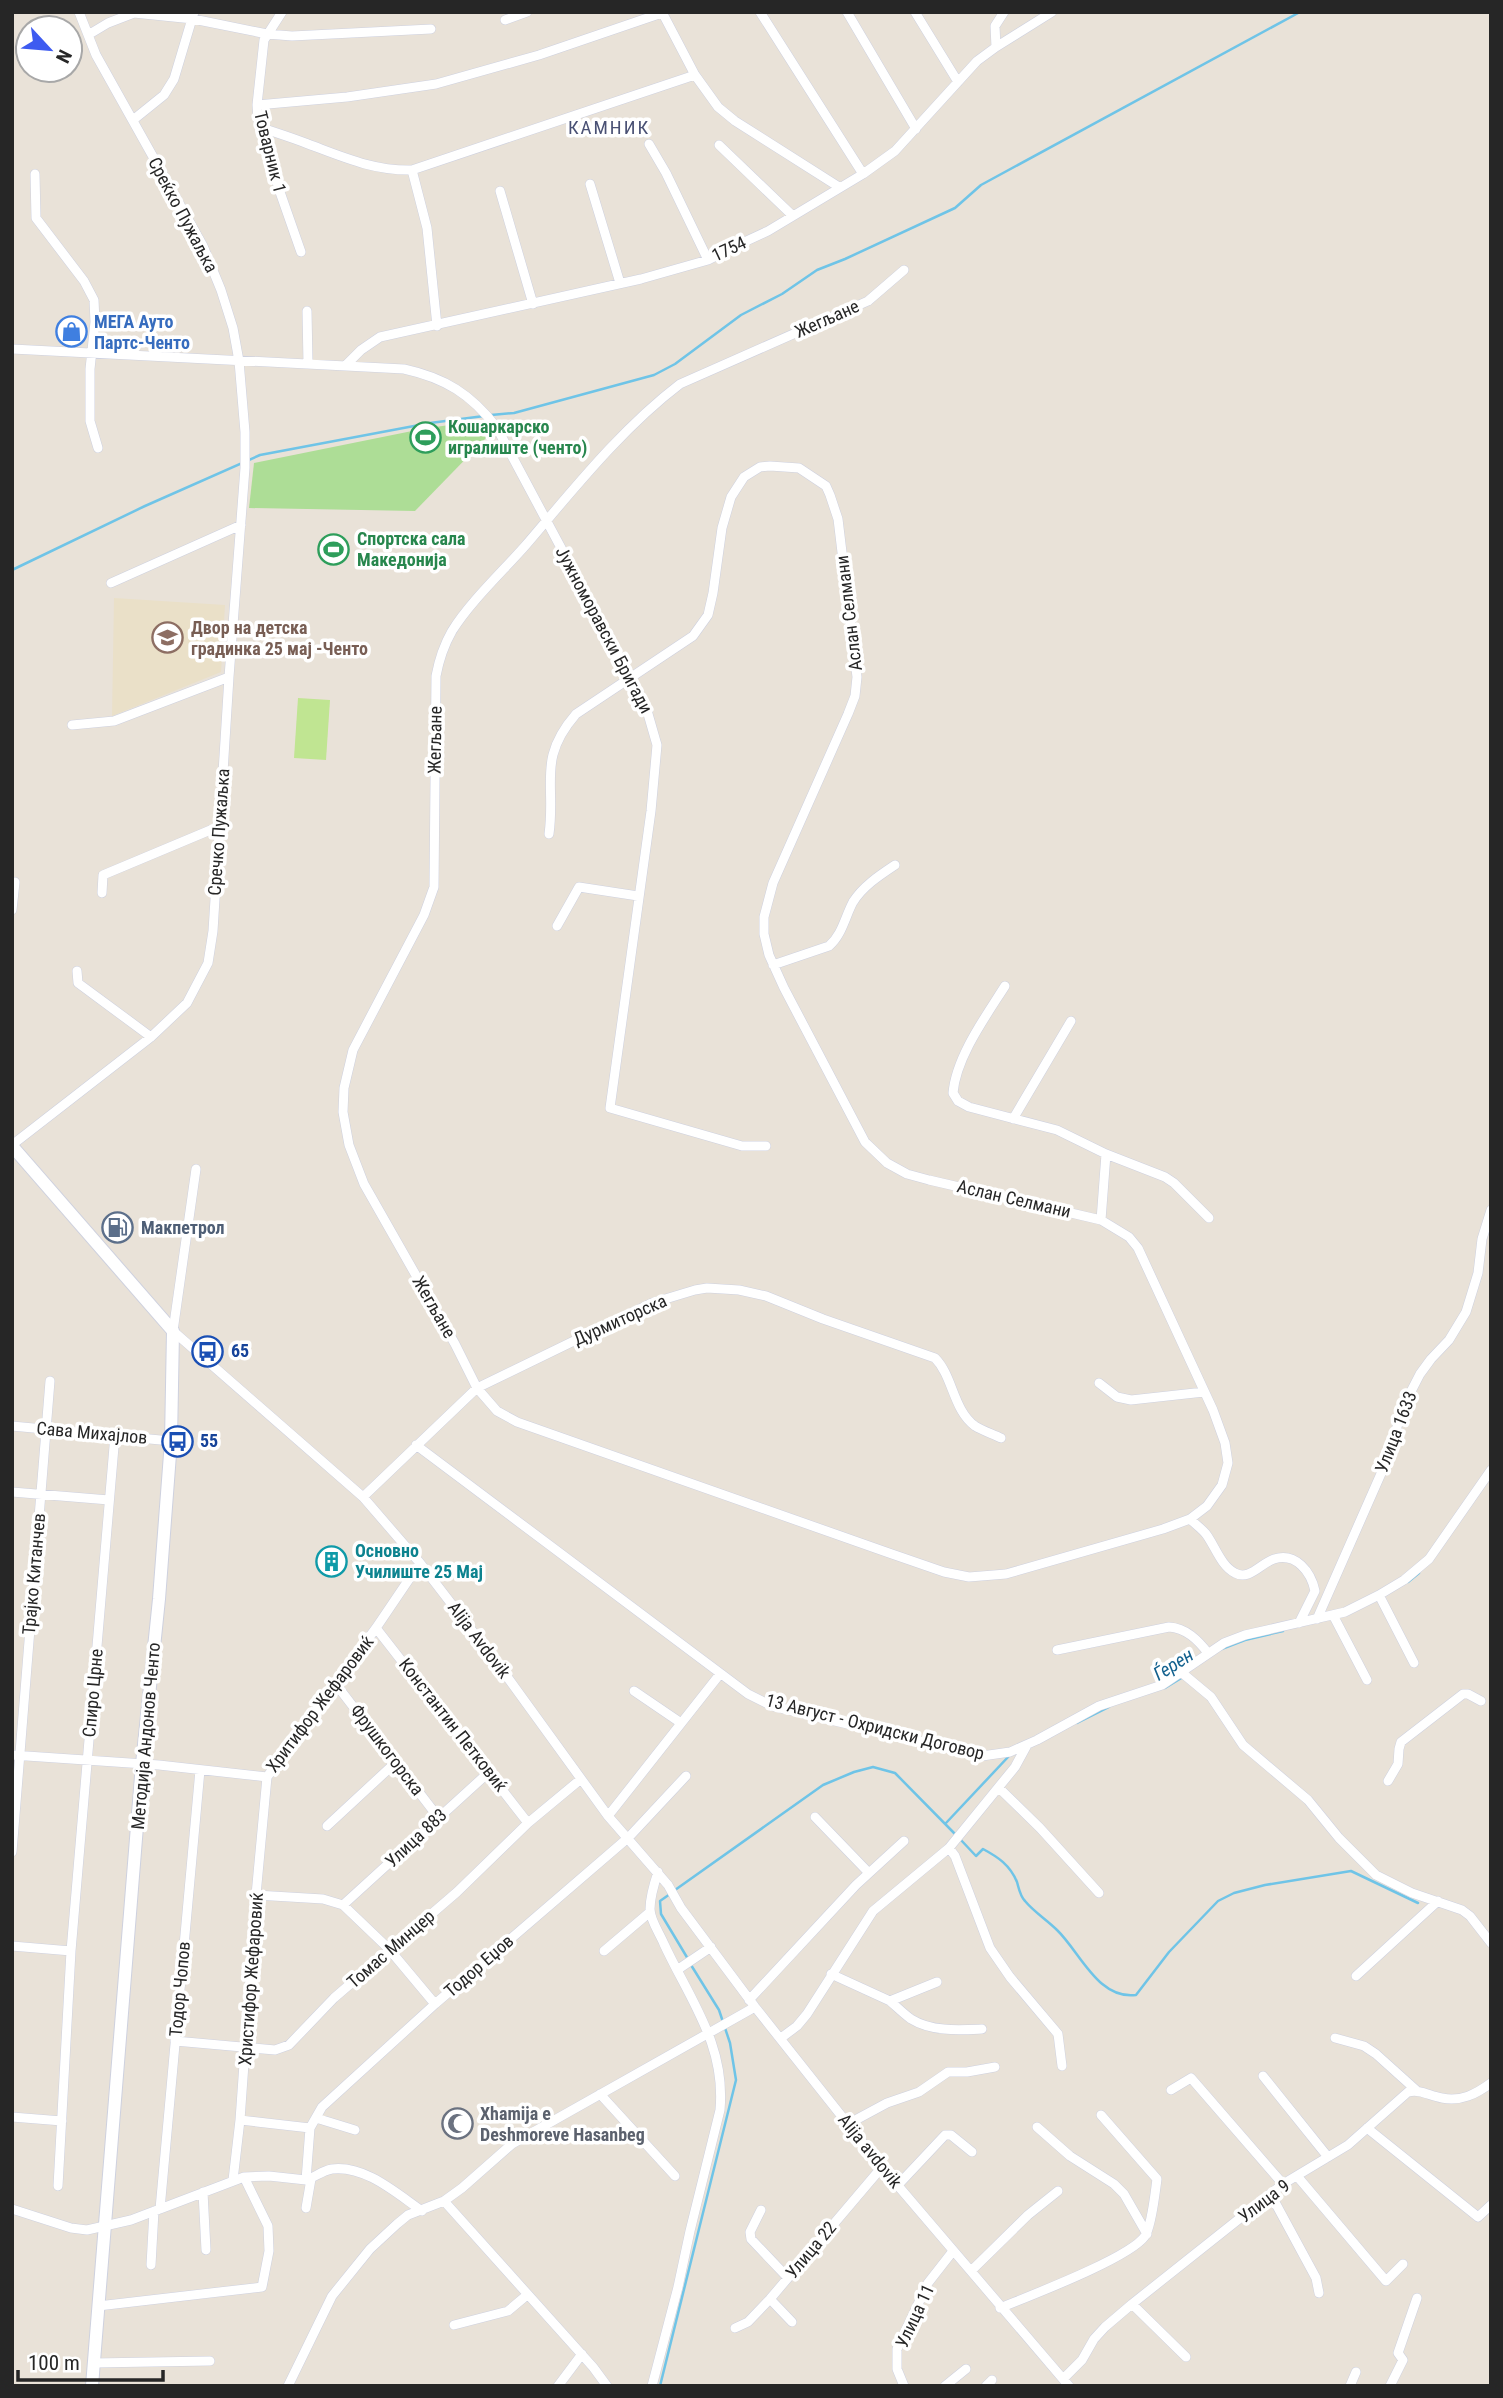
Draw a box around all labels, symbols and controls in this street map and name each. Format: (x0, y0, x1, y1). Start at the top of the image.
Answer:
north arrow (14, 14, 84, 84)
text: N (51, 46, 77, 67)
street label: Товарник 1 (250, 109, 291, 195)
district label: КАМНИК (568, 116, 650, 139)
street label: Среќко Пужаљка (144, 154, 223, 276)
street label: 1754 (708, 231, 749, 266)
street label: Жегљане (791, 295, 862, 342)
place label: МЕГА Ауто Партс-Ченто (94, 311, 190, 353)
shop icon: МЕГА Ауто Партс-Ченто (54, 315, 88, 349)
place label: Кошаркарско игралиште (ченто) (448, 416, 587, 459)
sports icon: Кошаркарско игралиште (ченто) (408, 420, 442, 454)
place label: Спортска сала Македонија (357, 528, 466, 570)
sports icon: Спортска сала Македонија (317, 532, 351, 566)
street label: Јужноморавски Бригади (552, 543, 657, 717)
street label: Аслан Селмани (831, 554, 866, 672)
place label: Двор на детска градинка 25 мај -Ченто (191, 617, 368, 659)
school or university icon: Двор на детска градинка 25 мај -Ченто (151, 621, 185, 655)
street label: Жегљане (423, 706, 446, 774)
street label: Сречко Пужаљка (204, 768, 233, 896)
street label: Аслан Селмани (955, 1175, 1073, 1222)
fuel station icon: Макпетрол (101, 1211, 135, 1245)
place label: Макпетрол (141, 1217, 225, 1238)
street label: Жегљане (408, 1272, 461, 1342)
street label: Дурмиторска (570, 1290, 670, 1349)
bus stop icon: 65 (191, 1334, 225, 1368)
place label: 65 (231, 1340, 249, 1361)
street label: Улица 1633 (1370, 1388, 1421, 1475)
street label: Сава Михајлов (36, 1417, 148, 1448)
bus stop icon: 55 (160, 1424, 194, 1458)
place label: 55 (200, 1430, 218, 1451)
street label: Трајко Китанчев (18, 1512, 49, 1636)
place label: Основно Училиште 25 Мај (355, 1540, 483, 1582)
building icon: Основно Училиште 25 Мај (315, 1544, 349, 1578)
street label: Alija Avdovik (444, 1597, 515, 1682)
street label: Хритифор Жефаровиќ (261, 1631, 378, 1776)
street label: Методија Андонов Ченто (127, 1642, 164, 1830)
water label: Ѓерен (1149, 1643, 1198, 1686)
street label: Спиро Црне (78, 1648, 107, 1738)
street label: Константин Петковиќ (395, 1654, 512, 1796)
street label: 13 Август - Охридски Договор (764, 1689, 987, 1764)
street label: Фрушкогорска (346, 1700, 428, 1799)
street label: Улица 883 (381, 1804, 451, 1871)
street label: Христифор Жефаровиќ (234, 1891, 267, 2066)
street label: Томас Минцер (343, 1905, 439, 1992)
street label: Тодор Еџов (440, 1930, 518, 2001)
street label: Тодор Чопов (165, 1940, 194, 2038)
place label: Xhamija e Deshmoreve Hasanbeg (480, 2103, 645, 2145)
mosque icon: Xhamija e Deshmoreve Hasanbeg (440, 2107, 474, 2141)
street label: Alija avdovik (834, 2109, 907, 2192)
street label: Улица 9 (1234, 2175, 1293, 2227)
street label: Улица 22 (781, 2217, 840, 2282)
street label: Улица 11 (891, 2281, 938, 2351)
scale bar (18, 2338, 163, 2382)
text: 100 m (28, 2351, 80, 2375)

